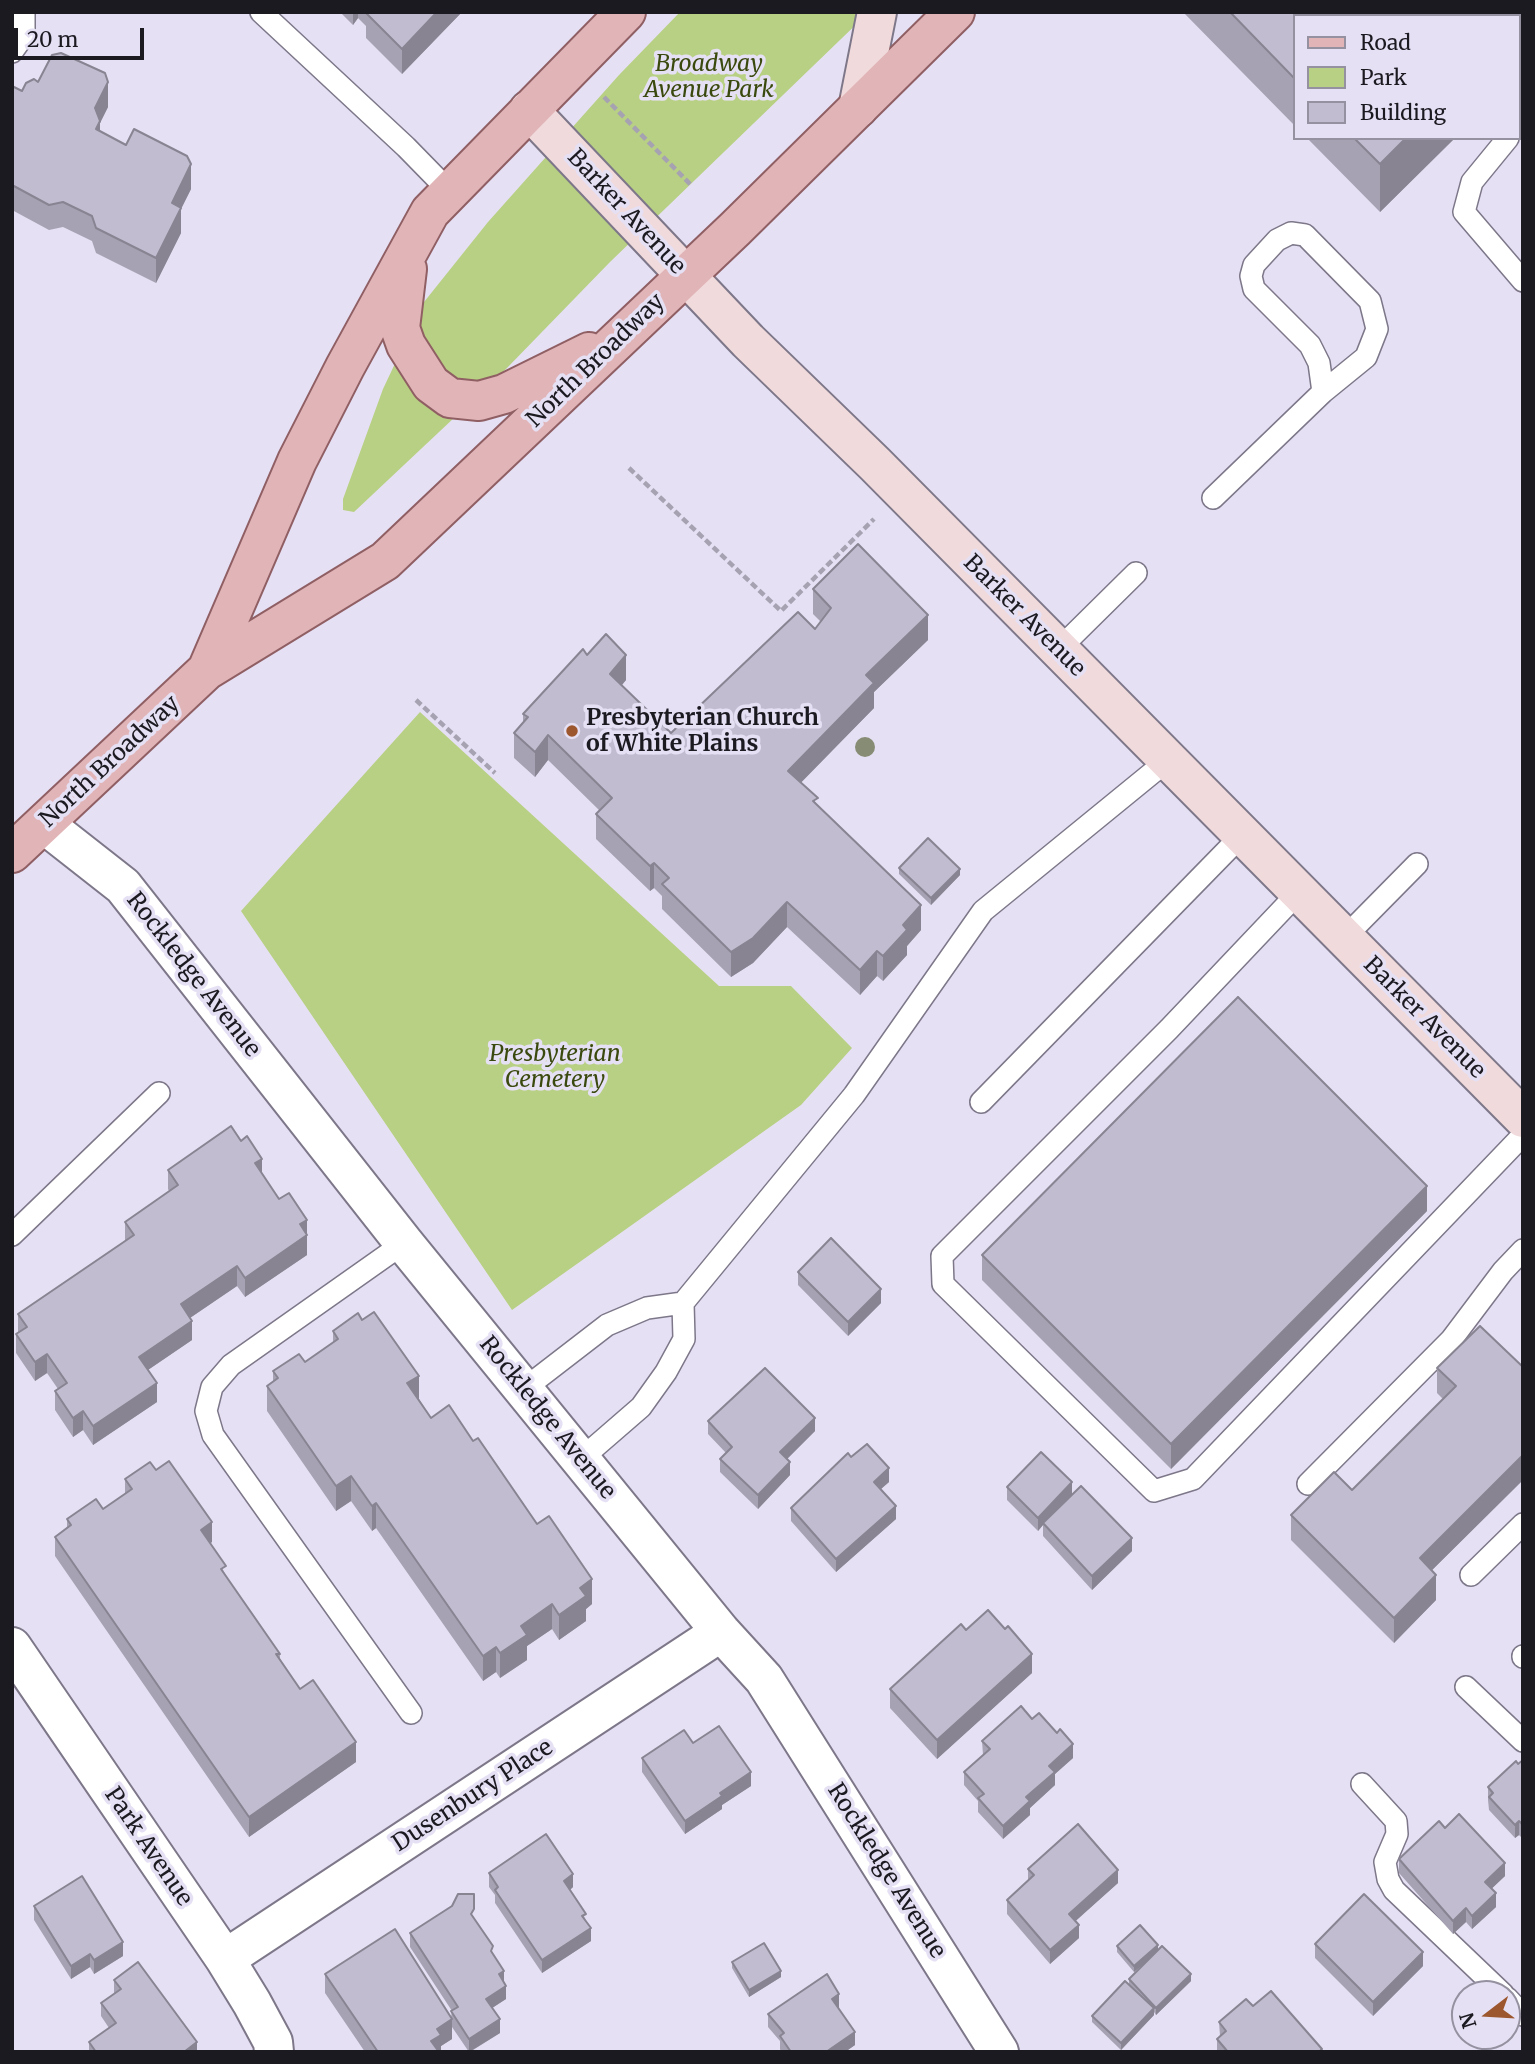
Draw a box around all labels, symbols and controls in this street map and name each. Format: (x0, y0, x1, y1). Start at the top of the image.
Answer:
scale bar (18, 14, 147, 58)
legend (1294, 14, 1521, 140)
text: 20 m (27, 26, 78, 53)
text: Road (1360, 29, 1411, 56)
park label: Broadway Avenue Park (644, 50, 774, 104)
text: Park (1360, 64, 1407, 91)
text: Building (1360, 99, 1446, 126)
street label: Barker Avenue (561, 144, 691, 280)
street label: North Broadway (521, 288, 671, 434)
street label: Barker Avenue (957, 549, 1091, 683)
street label: North Broadway (35, 690, 185, 834)
place label: Presbyterian Church of White Plains (586, 704, 819, 758)
marker: Presbyterian Church of White Plains (564, 723, 580, 739)
street label: Rockledge Avenue (120, 887, 266, 1063)
street label: Barker Avenue (1357, 951, 1491, 1085)
park label: Presbyterian Cemetery (489, 1040, 621, 1094)
street label: Rockledge Avenue (473, 1331, 621, 1505)
street label: Dusenbury Place (388, 1734, 558, 1858)
street label: Rockledge Avenue (821, 1778, 951, 1964)
street label: Park Avenue (98, 1782, 198, 1912)
north arrow (1451, 1980, 1521, 2050)
text: N (1454, 2010, 1482, 2031)

